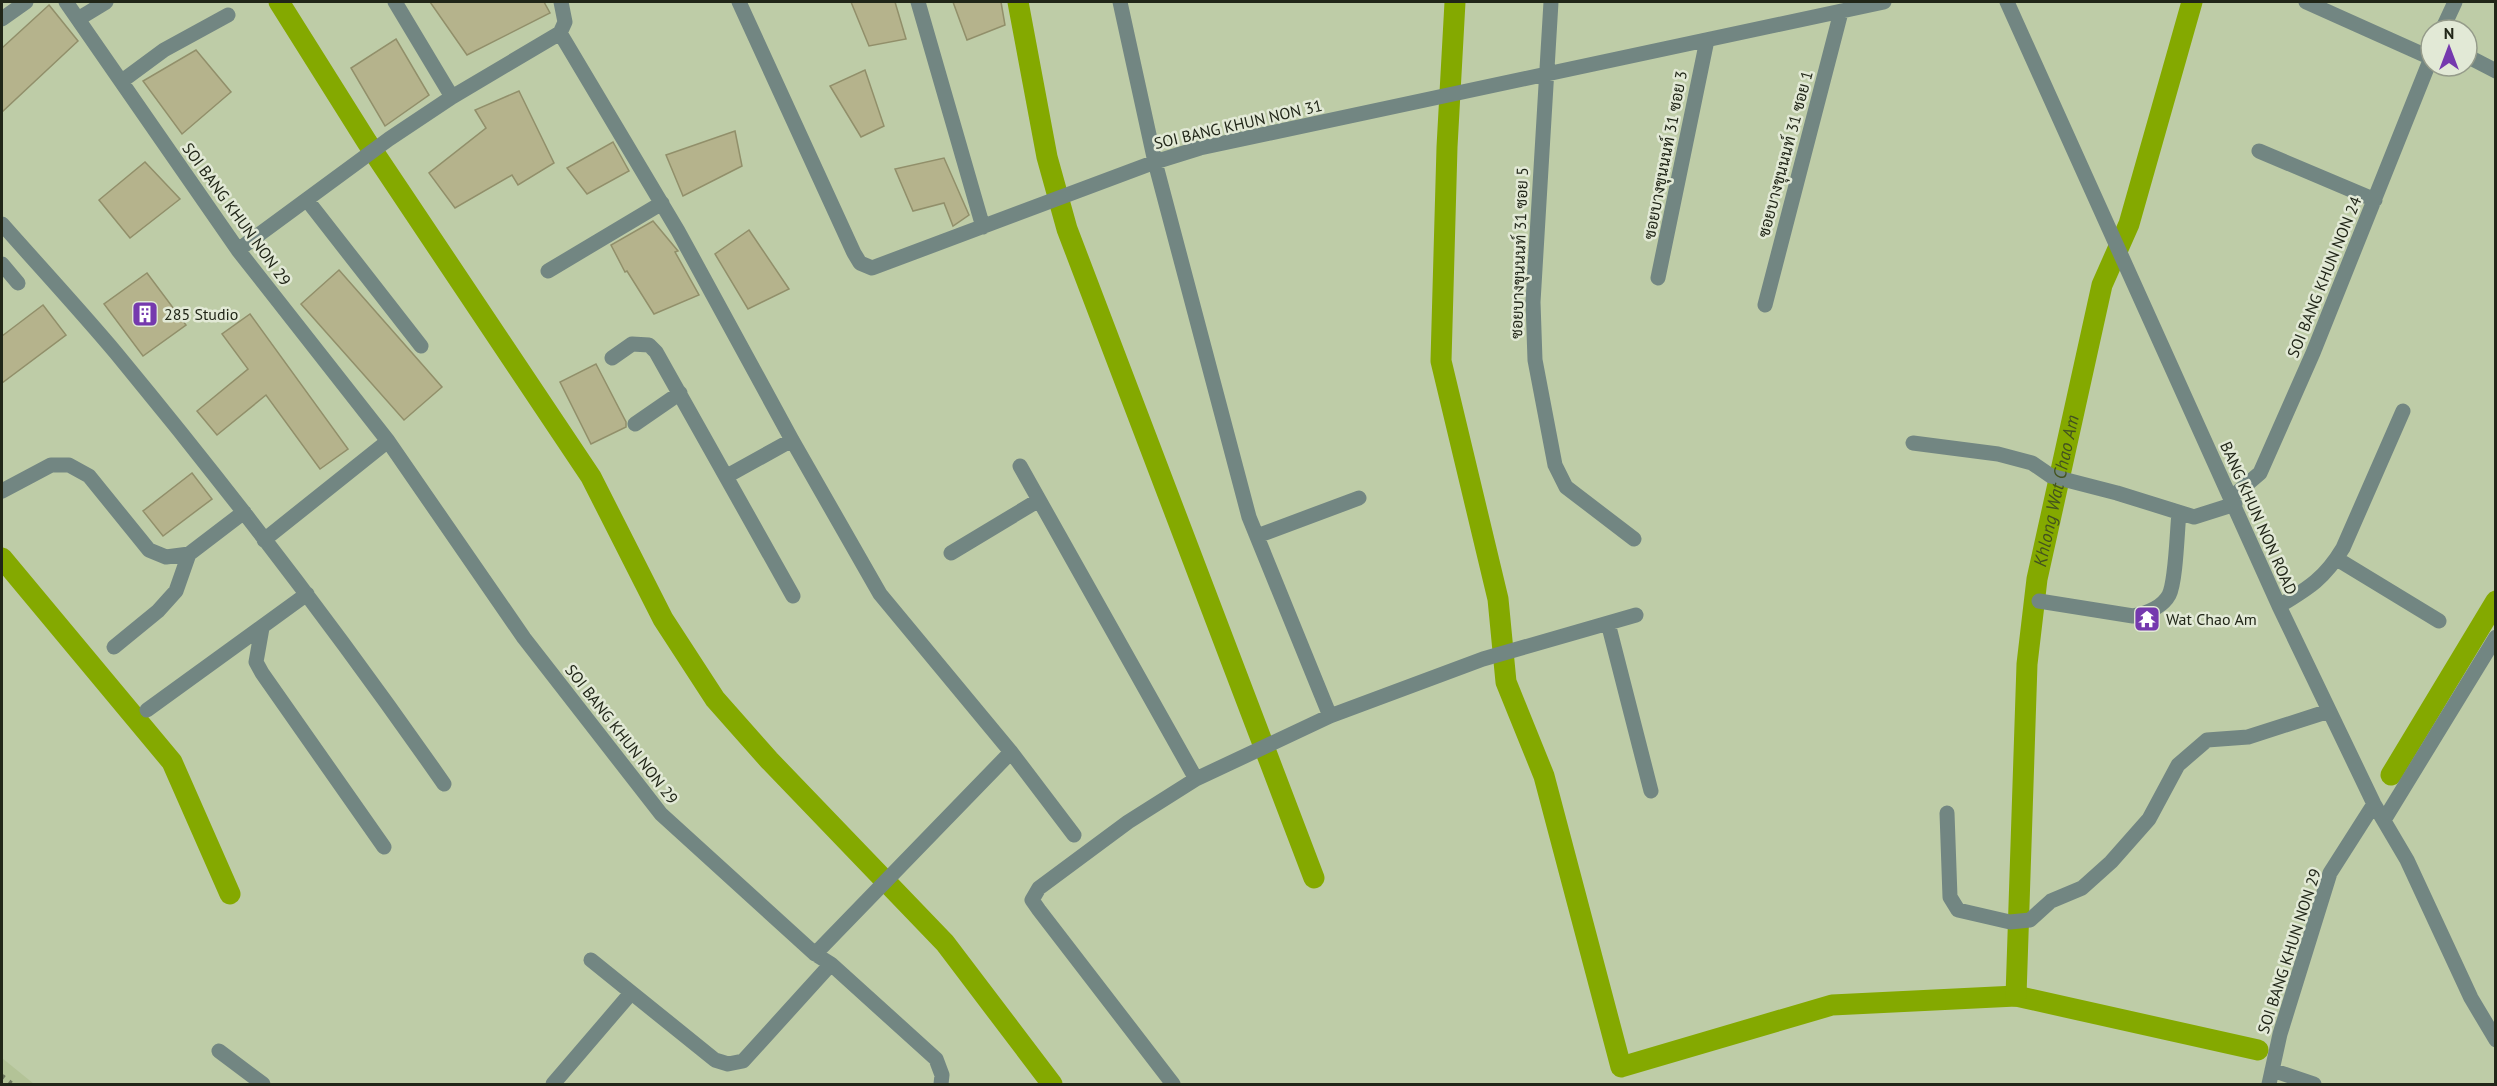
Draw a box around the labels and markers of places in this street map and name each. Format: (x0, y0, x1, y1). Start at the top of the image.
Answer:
building icon: 285 Studio (130, 299, 160, 329)
place label: 285 Studio (164, 304, 238, 324)
temple icon: Wat Chao Am (2132, 604, 2162, 634)
place label: Wat Chao Am (2166, 609, 2257, 629)

